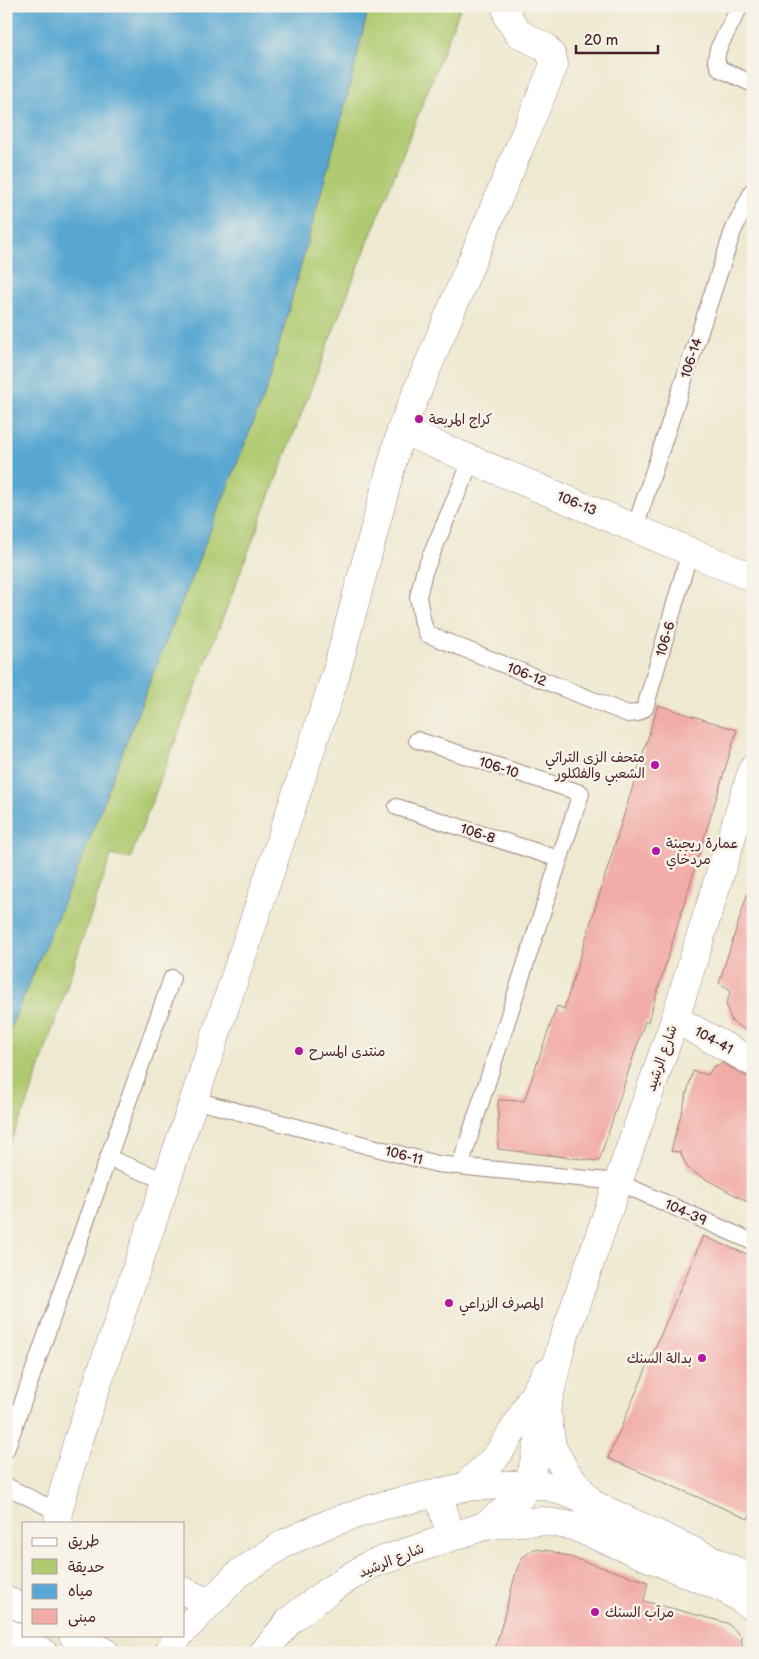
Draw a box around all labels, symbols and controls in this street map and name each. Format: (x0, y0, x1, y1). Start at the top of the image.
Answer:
scale bar (576, 22, 659, 54)
text: 20 m (584, 31, 618, 50)
street label: 106-14 (677, 335, 706, 380)
place label: كراج المربعة (429, 411, 492, 429)
marker: كراج المربعة (413, 413, 425, 425)
street label: 106-13 (554, 488, 599, 519)
street label: 106-6 (652, 619, 679, 659)
street label: 106-12 (505, 659, 550, 690)
place label: متحف الزي التراثي الشعبي والفلكلور (545, 749, 645, 786)
street label: 106-10 (477, 753, 521, 782)
marker: متحف الزي التراثي الشعبي والفلكلور (649, 759, 661, 771)
street label: 106-8 (458, 820, 497, 847)
place label: عمارة ريجينة مردخاي (666, 835, 739, 870)
marker: عمارة ريجينة مردخاي (650, 845, 662, 857)
street label: شارع الرشيد (642, 1023, 682, 1094)
street label: 104-41 (692, 1023, 736, 1058)
place label: منتدى المسرح (309, 1043, 385, 1061)
marker: منتدى المسرح (293, 1045, 305, 1057)
street label: 106-11 (383, 1142, 425, 1169)
street label: 104-39 (662, 1196, 709, 1229)
place label: المصرف الزراعي (459, 1295, 544, 1316)
marker: المصرف الزراعي (443, 1297, 455, 1309)
place label: بدالة السنك (627, 1350, 692, 1367)
marker: بدالة السنك (696, 1352, 708, 1364)
legend (22, 1522, 185, 1636)
text: طريق (68, 1532, 100, 1551)
street label: شارع الرشيد (356, 1540, 427, 1582)
text: حديقة (68, 1558, 105, 1577)
text: مياه (68, 1582, 93, 1601)
place label: مرآب السنك (605, 1604, 674, 1621)
marker: مرآب السنك (589, 1606, 601, 1618)
text: مبنى (68, 1608, 96, 1627)

